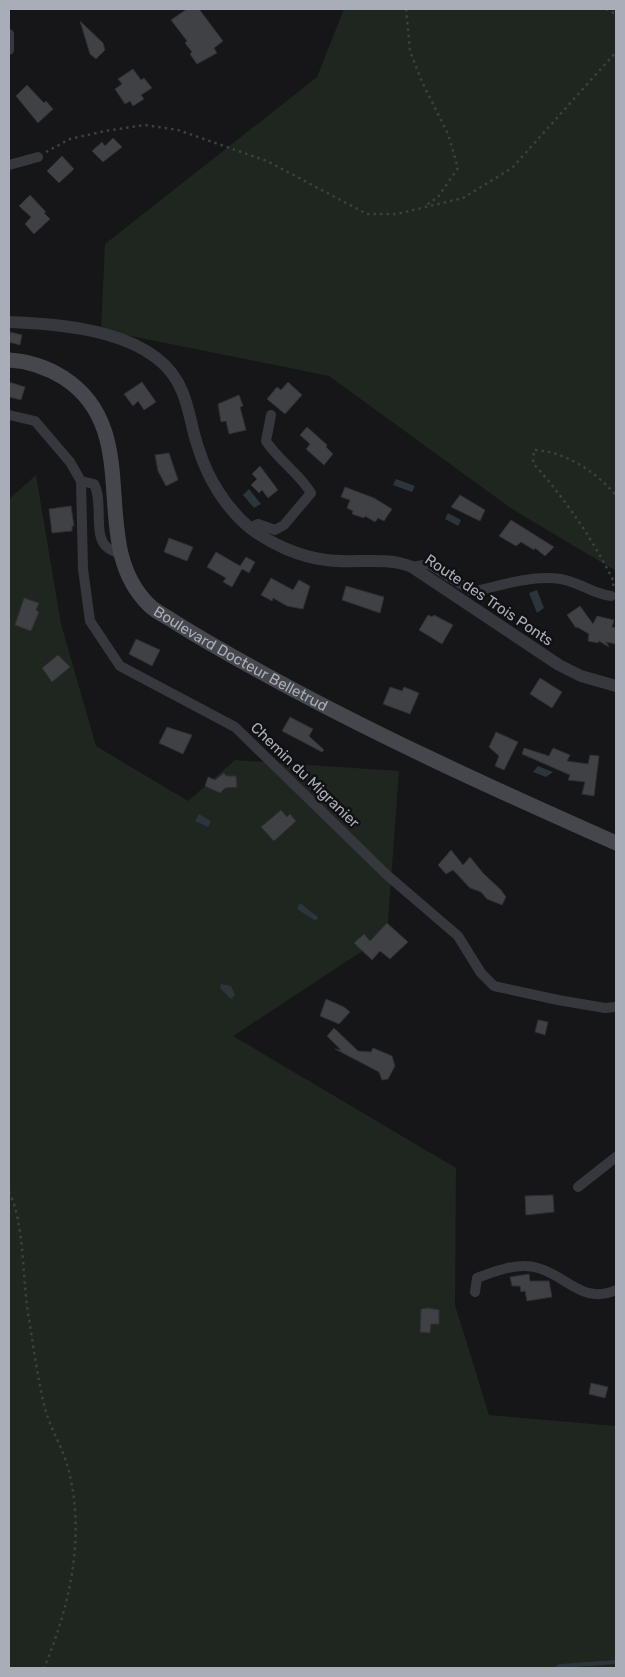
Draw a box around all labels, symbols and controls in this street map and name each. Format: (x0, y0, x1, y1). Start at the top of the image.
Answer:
street label: Route des Trois Ponts (421, 550, 557, 650)
street label: Boulevard Docteur Belletrud (150, 602, 331, 715)
street label: Chemin du Migranier (247, 718, 363, 832)

